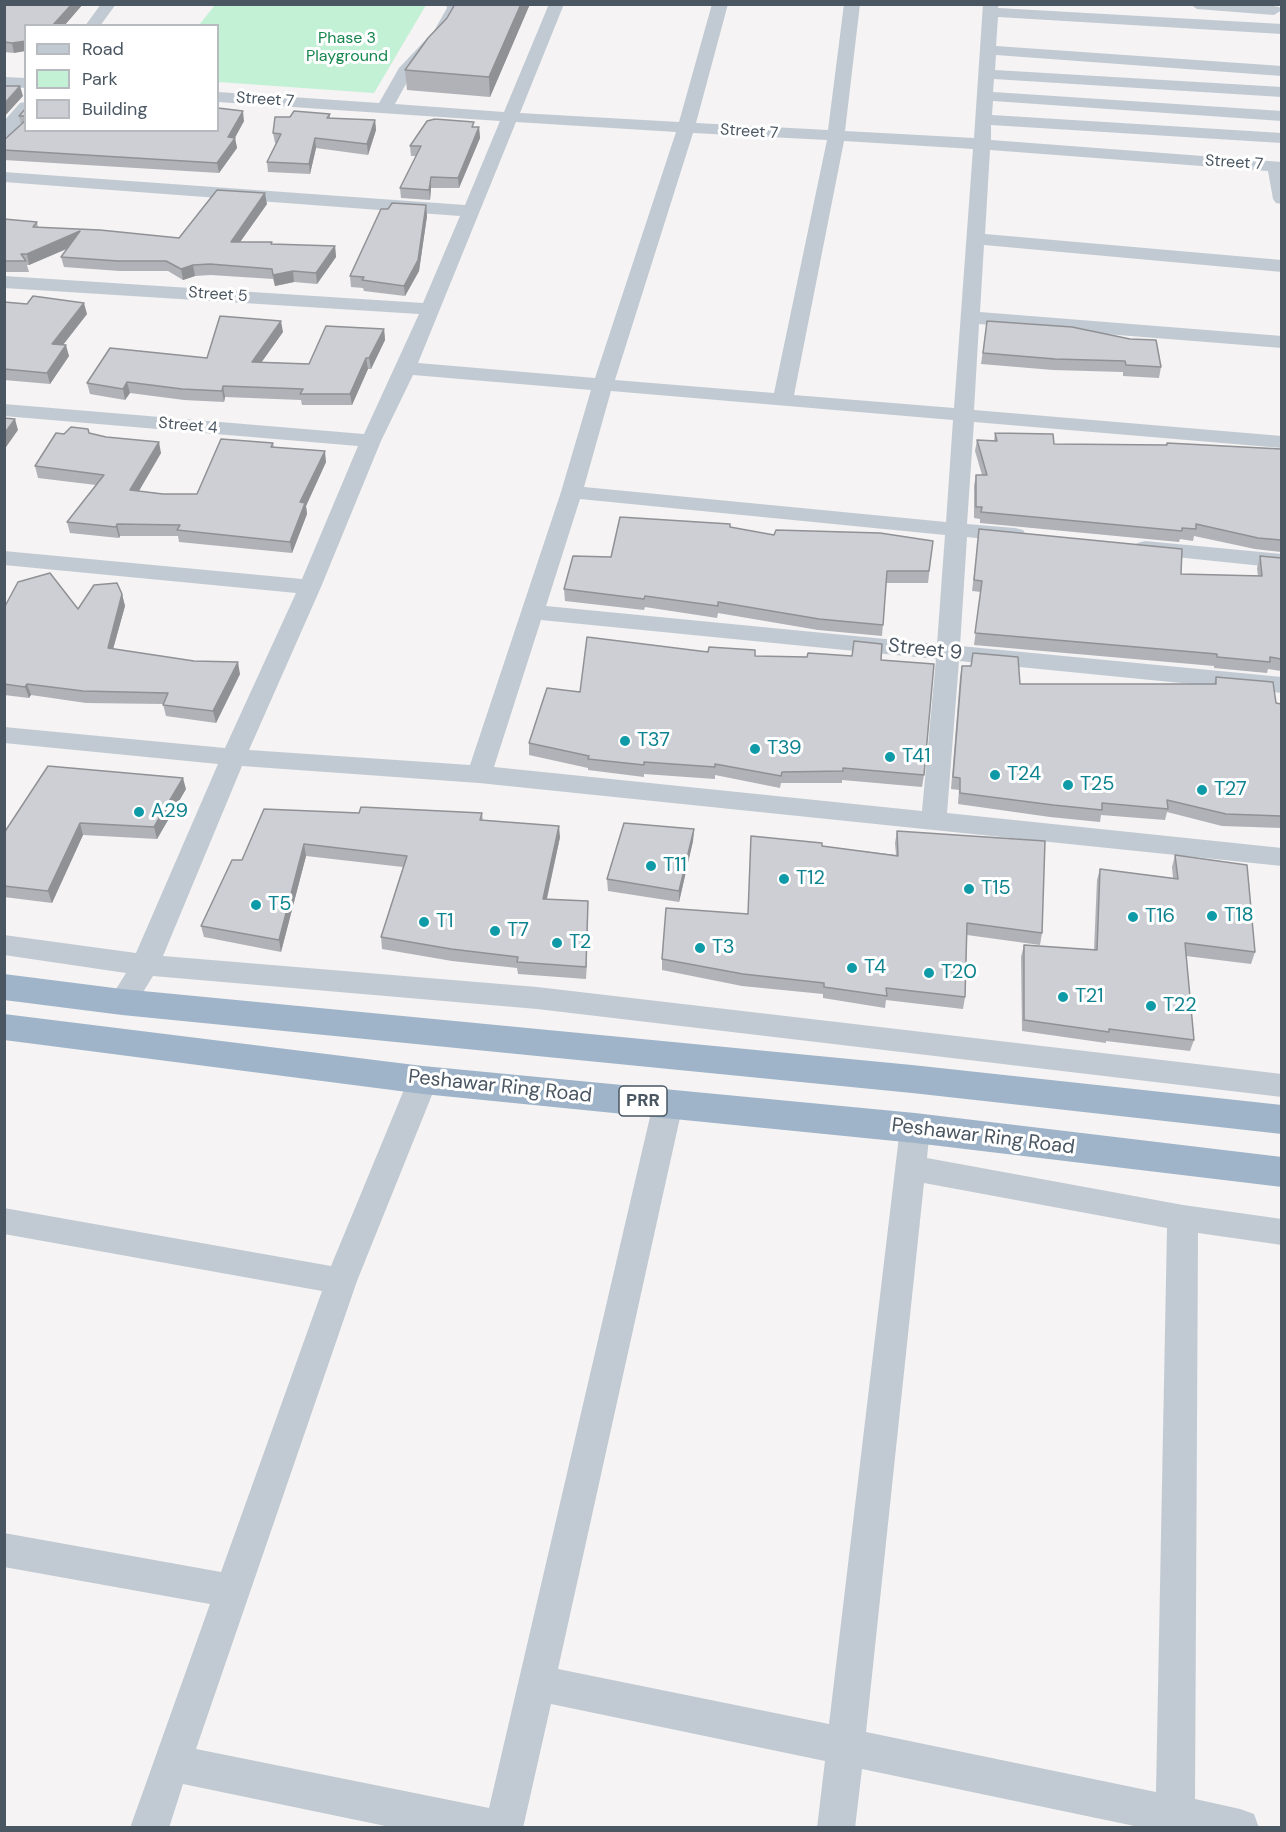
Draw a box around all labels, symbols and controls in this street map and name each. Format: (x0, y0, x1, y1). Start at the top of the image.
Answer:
legend (24, 24, 219, 132)
park label: Phase 3 Playground (306, 29, 388, 67)
text: Road (82, 37, 124, 61)
text: Park (82, 67, 118, 91)
street label: Street 7 (235, 88, 295, 112)
text: Building (82, 97, 147, 121)
street label: Street 7 (719, 120, 779, 144)
street label: Street 7 (1204, 151, 1264, 175)
street label: Street 5 (188, 283, 248, 307)
street label: Street 4 (158, 414, 218, 438)
street label: Street 9 (887, 634, 963, 666)
place label: T37 (637, 729, 670, 753)
marker: T37 (618, 734, 632, 748)
place label: T39 (767, 737, 802, 761)
marker: T39 (748, 742, 762, 756)
place label: T41 (902, 745, 930, 769)
marker: T41 (883, 750, 897, 764)
place label: T24 (1007, 763, 1041, 787)
marker: T24 (988, 768, 1002, 782)
place label: T25 (1080, 773, 1115, 797)
marker: T25 (1061, 778, 1075, 792)
place label: T27 (1214, 778, 1247, 802)
marker: T27 (1195, 783, 1209, 797)
place label: A29 (151, 800, 188, 824)
marker: A29 (132, 805, 146, 819)
place label: T11 (663, 854, 687, 878)
marker: T11 (644, 859, 658, 873)
place label: T12 (796, 867, 825, 891)
marker: T12 (777, 872, 791, 886)
place label: T15 (981, 877, 1011, 901)
marker: T15 (962, 882, 976, 896)
place label: T5 (268, 893, 291, 917)
marker: T5 (249, 898, 263, 912)
place label: T18 (1224, 904, 1254, 928)
place label: T16 (1145, 905, 1175, 929)
marker: T18 (1205, 909, 1219, 923)
place label: T1 (436, 910, 453, 934)
marker: T16 (1126, 910, 1140, 924)
marker: T1 (417, 915, 431, 929)
place label: T7 (507, 919, 529, 943)
marker: T7 (488, 924, 502, 938)
place label: T2 (569, 931, 591, 955)
marker: T2 (550, 936, 564, 950)
place label: T3 (712, 936, 735, 960)
marker: T3 (693, 941, 707, 955)
place label: T4 (864, 956, 886, 980)
marker: T4 (845, 961, 859, 975)
place label: T20 (941, 961, 977, 985)
marker: T20 (922, 966, 936, 980)
place label: T21 (1075, 985, 1104, 1009)
marker: T21 (1056, 990, 1070, 1004)
place label: T22 (1163, 994, 1197, 1018)
marker: T22 (1144, 999, 1158, 1013)
street label: Peshawar Ring Road (407, 1065, 593, 1109)
road number: PRR (619, 1086, 667, 1116)
street label: Peshawar Ring Road (890, 1114, 1076, 1160)

